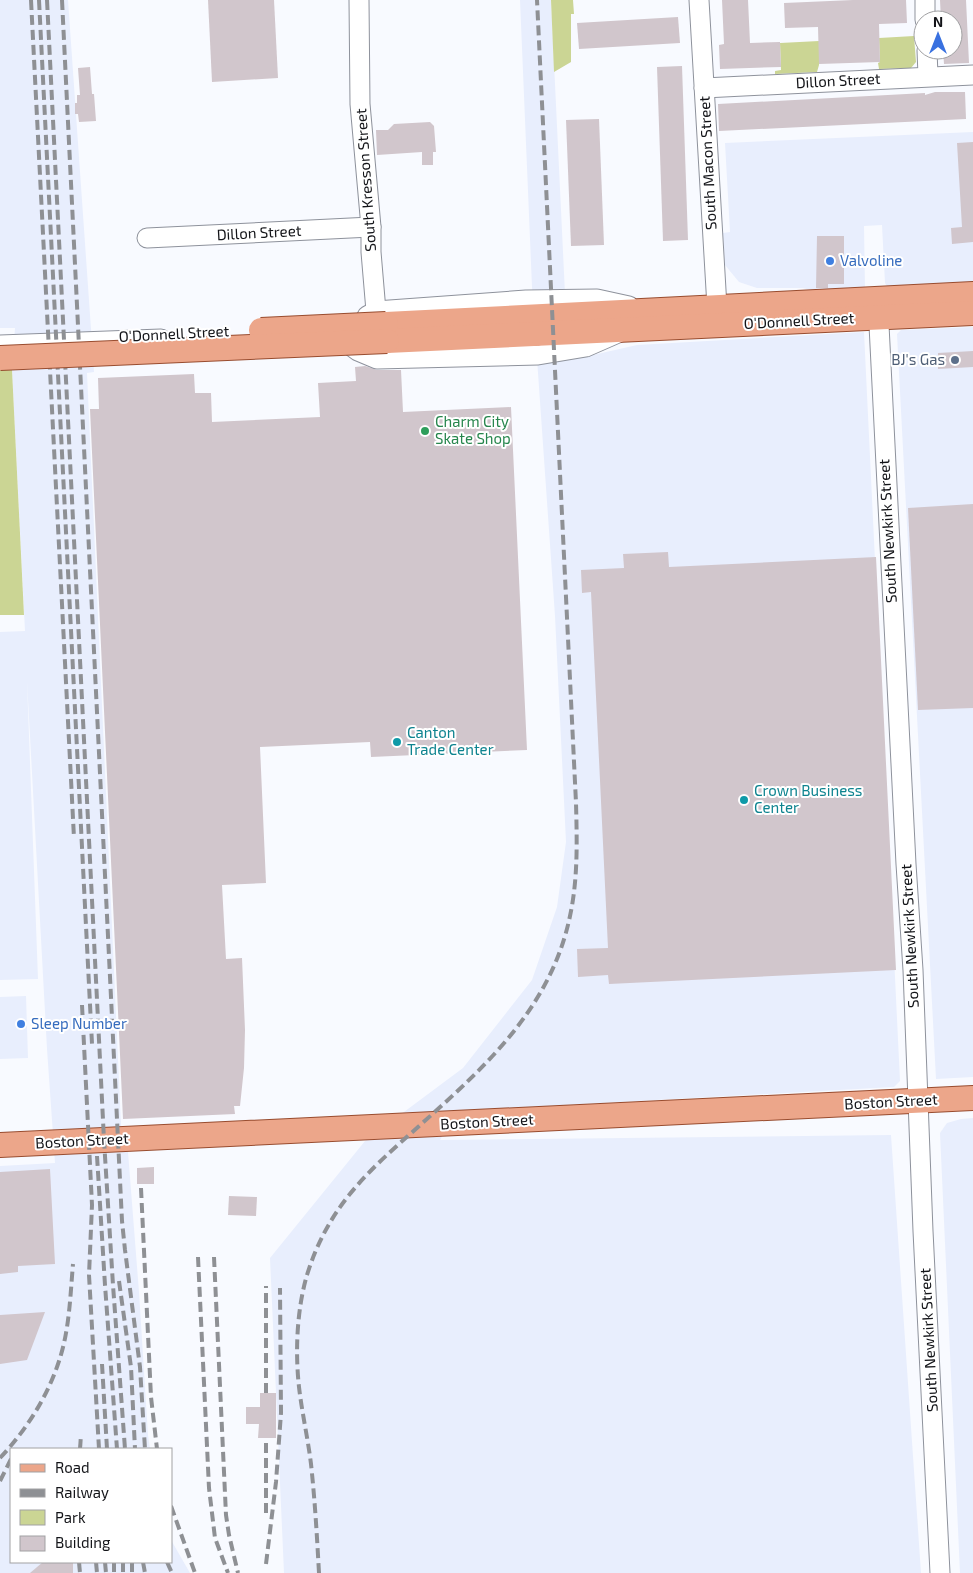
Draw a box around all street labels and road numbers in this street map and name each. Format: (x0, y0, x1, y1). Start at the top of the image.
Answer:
street label: Dillon Street (795, 69, 881, 91)
street label: South Macon Street (694, 95, 719, 231)
street label: South Kresson Street (351, 108, 379, 252)
street label: Dillon Street (216, 221, 302, 243)
street label: O'Donnell Street (743, 308, 855, 332)
street label: O'Donnell Street (118, 321, 230, 345)
street label: South Newkirk Street (874, 458, 900, 603)
street label: South Newkirk Street (896, 863, 922, 1008)
street label: Boston Street (844, 1090, 938, 1112)
street label: Boston Street (440, 1110, 534, 1132)
street label: Boston Street (35, 1129, 129, 1151)
street label: South Newkirk Street (915, 1267, 941, 1412)

